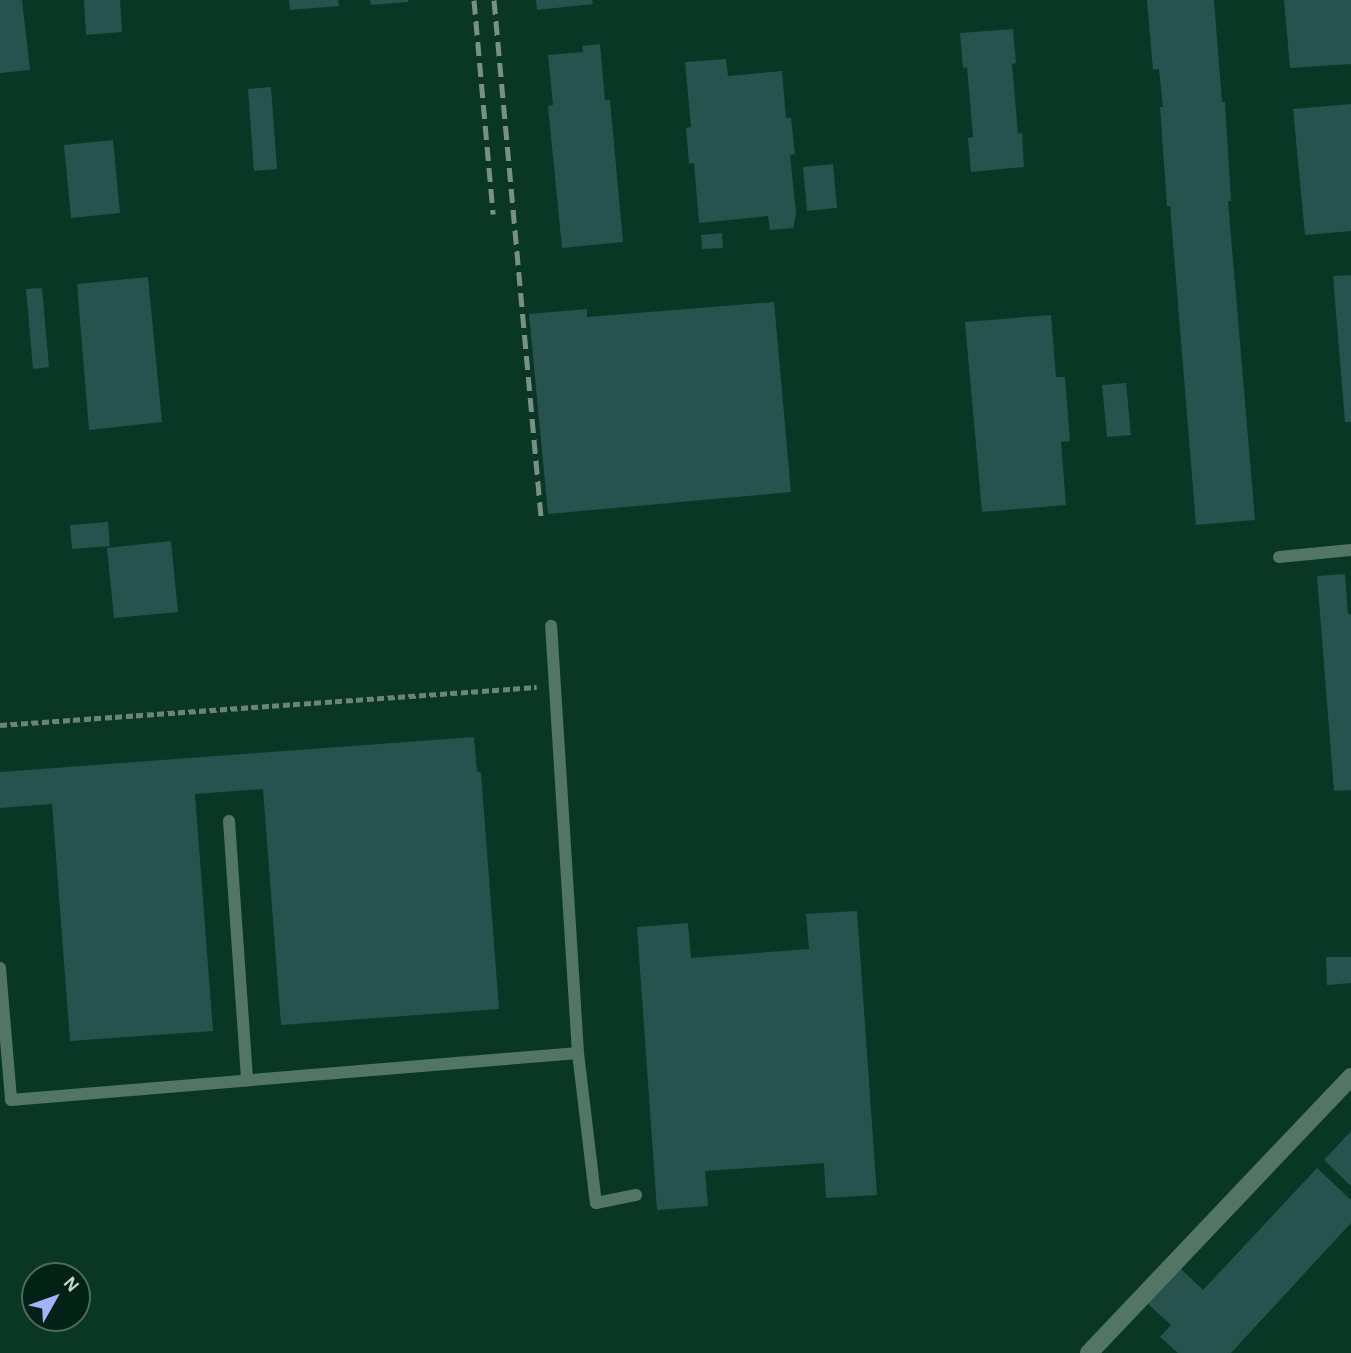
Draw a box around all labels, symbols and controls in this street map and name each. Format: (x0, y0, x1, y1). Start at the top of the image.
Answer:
north arrow (21, 1262, 91, 1332)
text: N (59, 1273, 82, 1296)

